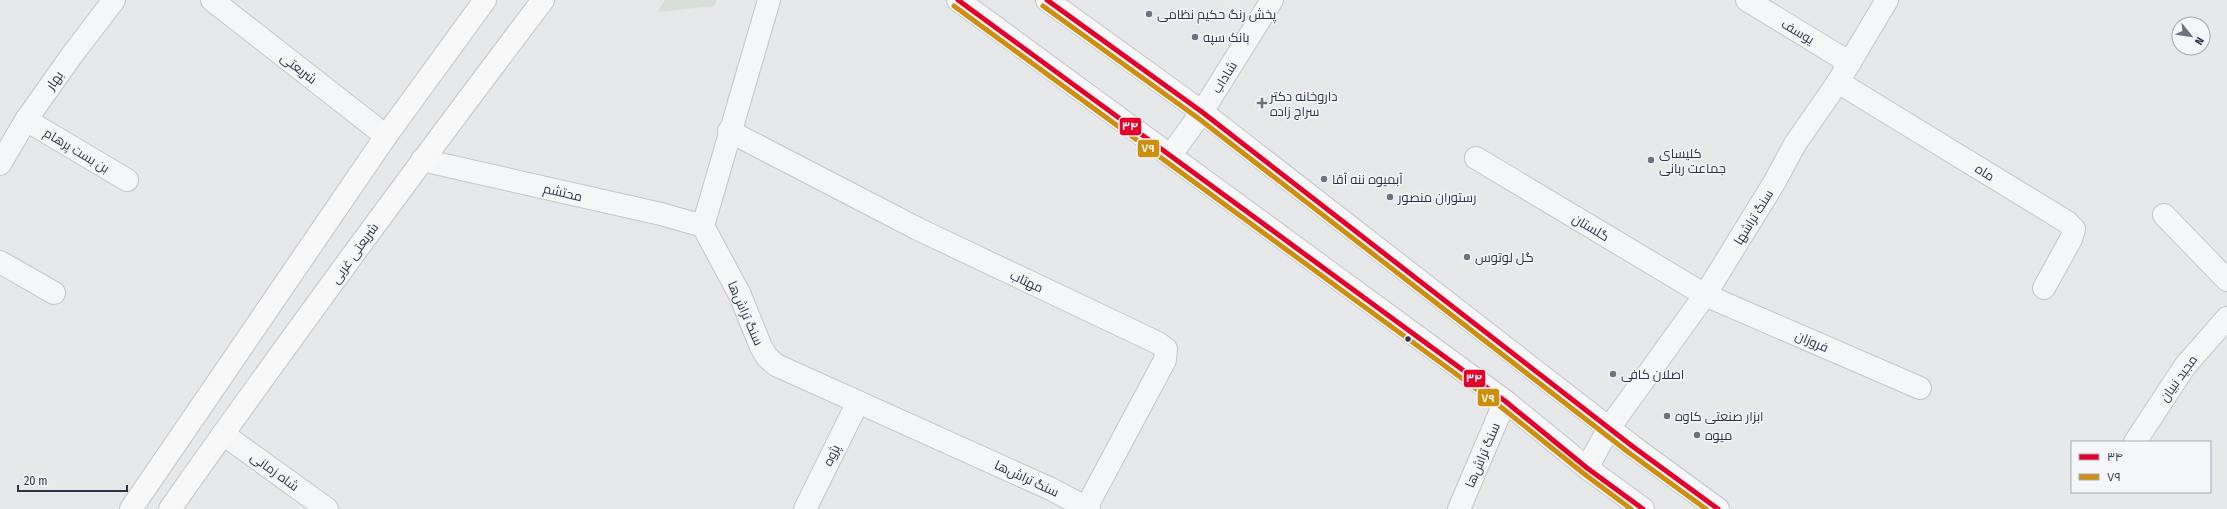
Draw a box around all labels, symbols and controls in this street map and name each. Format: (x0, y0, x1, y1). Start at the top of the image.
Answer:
place label: پخش رنگ حکیم نظامی (1157, 7, 1277, 24)
marker: پخش رنگ حکیم نظامی (1144, 9, 1154, 19)
street label: یوسف (1779, 16, 1817, 47)
north arrow (2171, 16, 2211, 56)
place label: بانک سپه (1203, 30, 1250, 46)
marker: بانک سپه (1190, 32, 1200, 42)
text: N (2192, 35, 2207, 47)
street label: شریعتی (278, 50, 320, 87)
street label: شاداب (1209, 59, 1240, 96)
street label: بهار (42, 68, 66, 93)
place label: داروخانه دکتر سراج زاده (1269, 89, 1338, 120)
marker: داروخانه دکتر سراج زاده (1257, 98, 1267, 108)
line badge: ۳۴ (1119, 117, 1142, 136)
text: ۳۴ (1122, 120, 1138, 133)
street label: بن بست پرهام (40, 125, 112, 178)
line badge: ۷۹ (1137, 139, 1160, 158)
text: ۷۹ (1141, 142, 1155, 155)
place label: کلیسای جماعت ربانی (1659, 146, 1726, 176)
marker: کلیسای جماعت ربانی (1646, 155, 1656, 165)
street label: ماه (1972, 161, 1997, 184)
place label: آبمیوه ننه آقا (1332, 172, 1403, 187)
marker: آبمیوه ننه آقا (1319, 174, 1329, 184)
street label: محتشم (541, 181, 584, 206)
street label: سنگ تراشها (1731, 187, 1776, 248)
place label: رستوران منصور (1397, 190, 1476, 205)
marker: رستوران منصور (1385, 192, 1395, 202)
street label: گلستان (1570, 211, 1612, 244)
street label: شریعتی غربی (327, 220, 381, 286)
place label: گل لوتوس (1475, 250, 1534, 265)
marker: گل لوتوس (1462, 252, 1472, 262)
street label: مهتاب (1008, 267, 1046, 296)
street label: سنگ تراش‌ها (725, 279, 766, 348)
street label: فروزان (1793, 328, 1831, 355)
unlabelled marker (1403, 334, 1413, 344)
street label: مجید نبیان (2157, 352, 2200, 404)
place label: اصلان کافی (1621, 367, 1684, 382)
line badge: ۳۴ (1463, 369, 1486, 388)
marker: اصلان کافی (1608, 369, 1618, 379)
text: ۳۴ (1466, 372, 1482, 385)
line badge: ۷۹ (1477, 388, 1500, 407)
text: ۷۹ (1481, 392, 1495, 405)
place label: ابزار صنعتی کاوه (1675, 409, 1764, 424)
marker: ابزار صنعتی کاوه (1662, 411, 1672, 421)
street label: سنگ تراش‌ها (1462, 420, 1503, 490)
place label: میوه (1705, 428, 1732, 443)
marker: میوه (1692, 430, 1702, 440)
legend (2071, 441, 2211, 493)
street label: پژوه (820, 442, 845, 469)
street label: شاه زمانی (248, 449, 302, 494)
text: ۳۴ (2107, 450, 2123, 464)
street label: سنگ تراش‌ها (992, 457, 1061, 500)
scale bar (18, 467, 127, 493)
text: ۷۹ (2107, 470, 2121, 484)
text: 20 m (24, 474, 48, 488)

